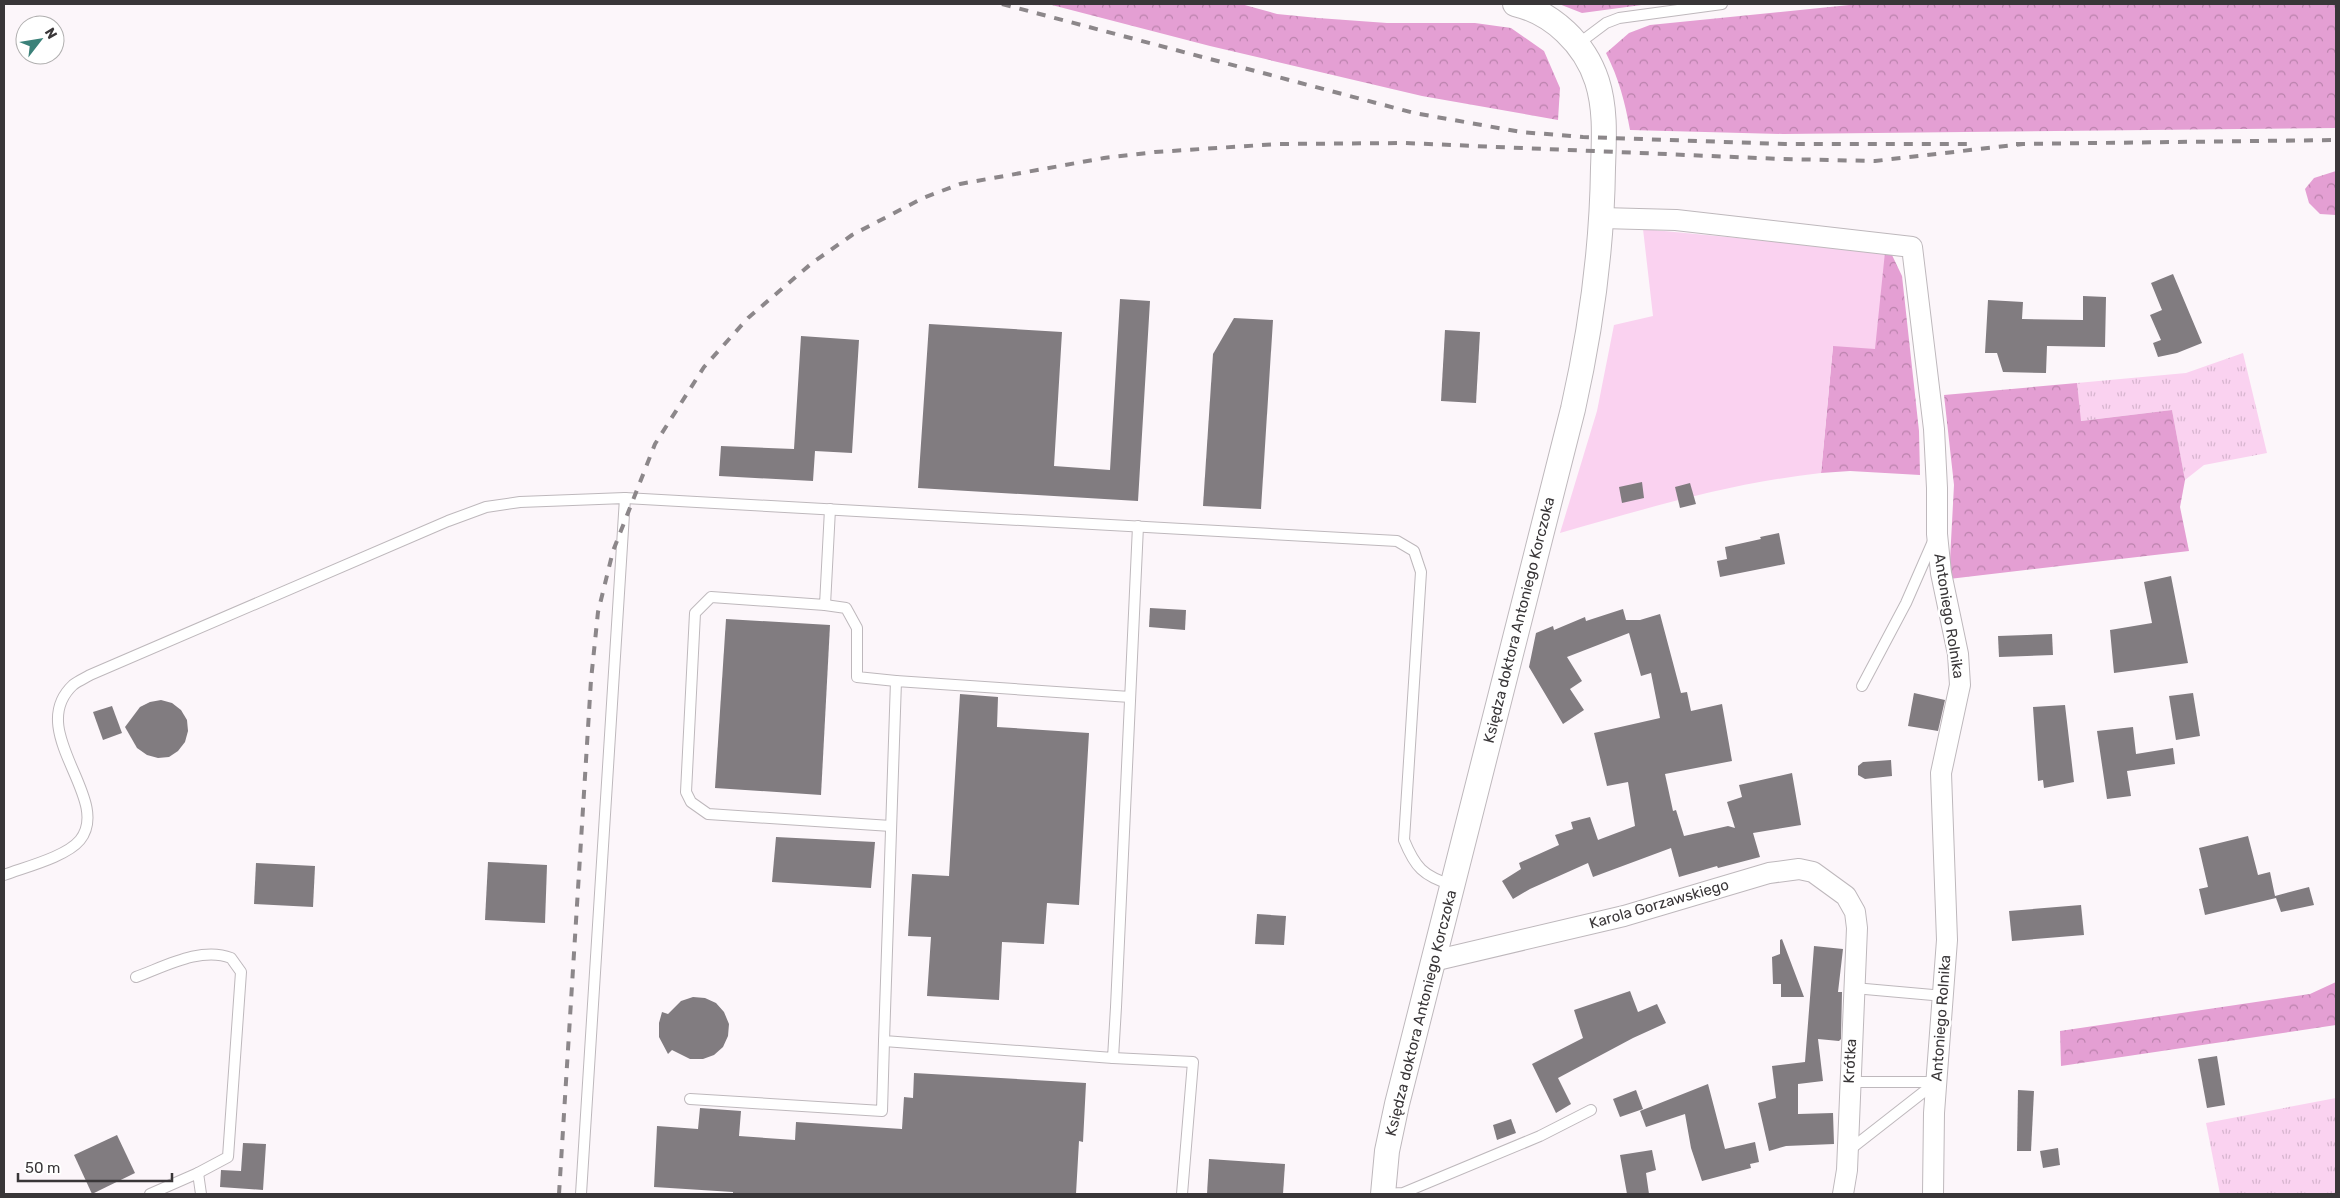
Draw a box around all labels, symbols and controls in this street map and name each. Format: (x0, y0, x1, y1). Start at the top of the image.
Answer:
north arrow (15, 15, 65, 65)
text: N (41, 25, 61, 42)
street label: Księdza doktora Antoniego Korczoka (1480, 495, 1558, 745)
street label: Antoniego Rolnika (1930, 552, 1968, 680)
street label: Karola Gorzawskiego (1587, 875, 1731, 933)
street label: Księdza doktora Antoniego Korczoka (1382, 888, 1460, 1138)
street label: Antoniego Rolnika (1928, 954, 1954, 1082)
street label: Krótka (1840, 1038, 1860, 1084)
scale bar (18, 1150, 171, 1182)
text: 50 m (25, 1159, 60, 1177)

